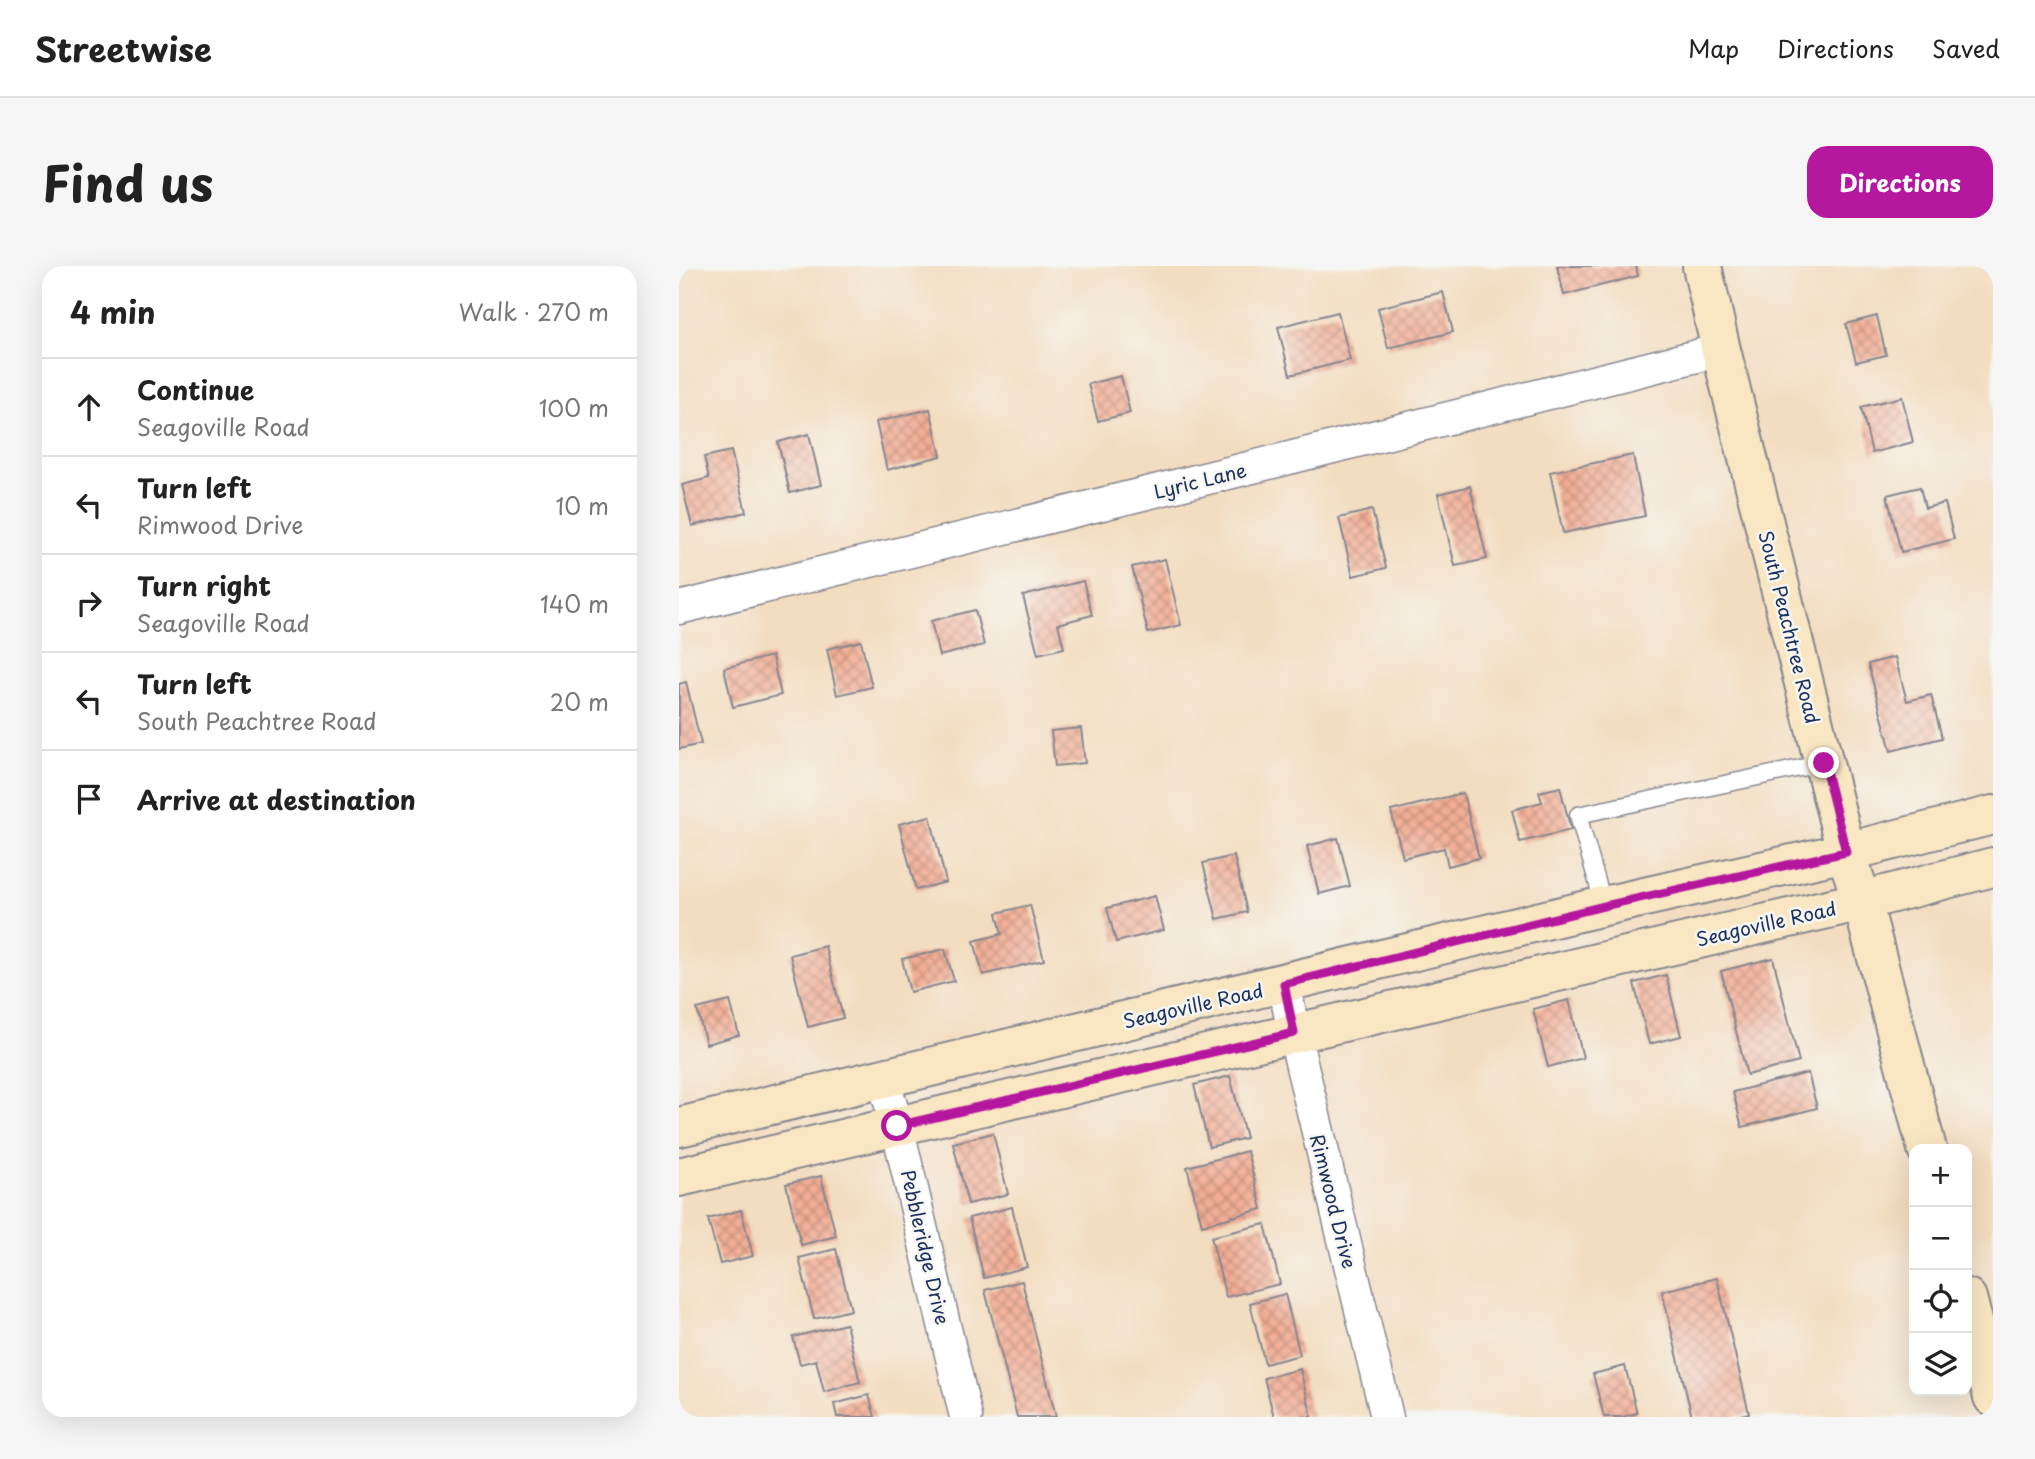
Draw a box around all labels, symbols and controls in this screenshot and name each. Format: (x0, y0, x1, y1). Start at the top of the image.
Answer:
text: Streetwise (35, 23, 212, 73)
text: Map (1688, 30, 1739, 66)
text: Directions (1777, 30, 1894, 66)
text: Saved (1932, 30, 2000, 66)
text: Find us (42, 145, 213, 219)
button: Directions (1807, 146, 1993, 218)
text: 4 min (70, 289, 156, 334)
text: Walk · 270 m (459, 294, 609, 329)
text: Continue (137, 370, 254, 409)
icon: ahead (70, 388, 108, 426)
text: 100 m (539, 390, 609, 425)
text: Seagoville Road (137, 409, 310, 444)
street label: Lyric Lane (1151, 455, 1249, 505)
text: Turn left (137, 468, 252, 507)
icon: left (70, 486, 108, 524)
text: 10 m (555, 488, 609, 523)
text: Rimwood Drive (137, 507, 304, 542)
street label: South Peachtree Road (1752, 528, 1828, 726)
text: Turn right (137, 566, 271, 605)
icon: right (70, 584, 108, 622)
text: 140 m (540, 586, 609, 621)
text: Seagoville Road (137, 605, 310, 640)
text: Turn left (137, 664, 252, 703)
icon: left (70, 682, 108, 720)
text: 20 m (550, 684, 609, 719)
text: South Peachtree Road (137, 703, 377, 738)
route end (1808, 747, 1839, 778)
icon: arrive (70, 780, 108, 818)
text: Arrive at destination (137, 780, 416, 819)
street label: Seagoville Road (1693, 893, 1839, 953)
street label: Seagoville Road (1120, 975, 1266, 1035)
route start (881, 1110, 912, 1141)
street label: Rimwood Drive (1304, 1131, 1364, 1271)
map controls (1909, 1144, 1972, 1396)
button: + (1909, 1144, 1972, 1207)
street label: Pebbleridge Drive (895, 1167, 957, 1327)
button: − (1909, 1207, 1972, 1270)
button: locate (1909, 1270, 1972, 1333)
button: layers (1909, 1333, 1972, 1396)

